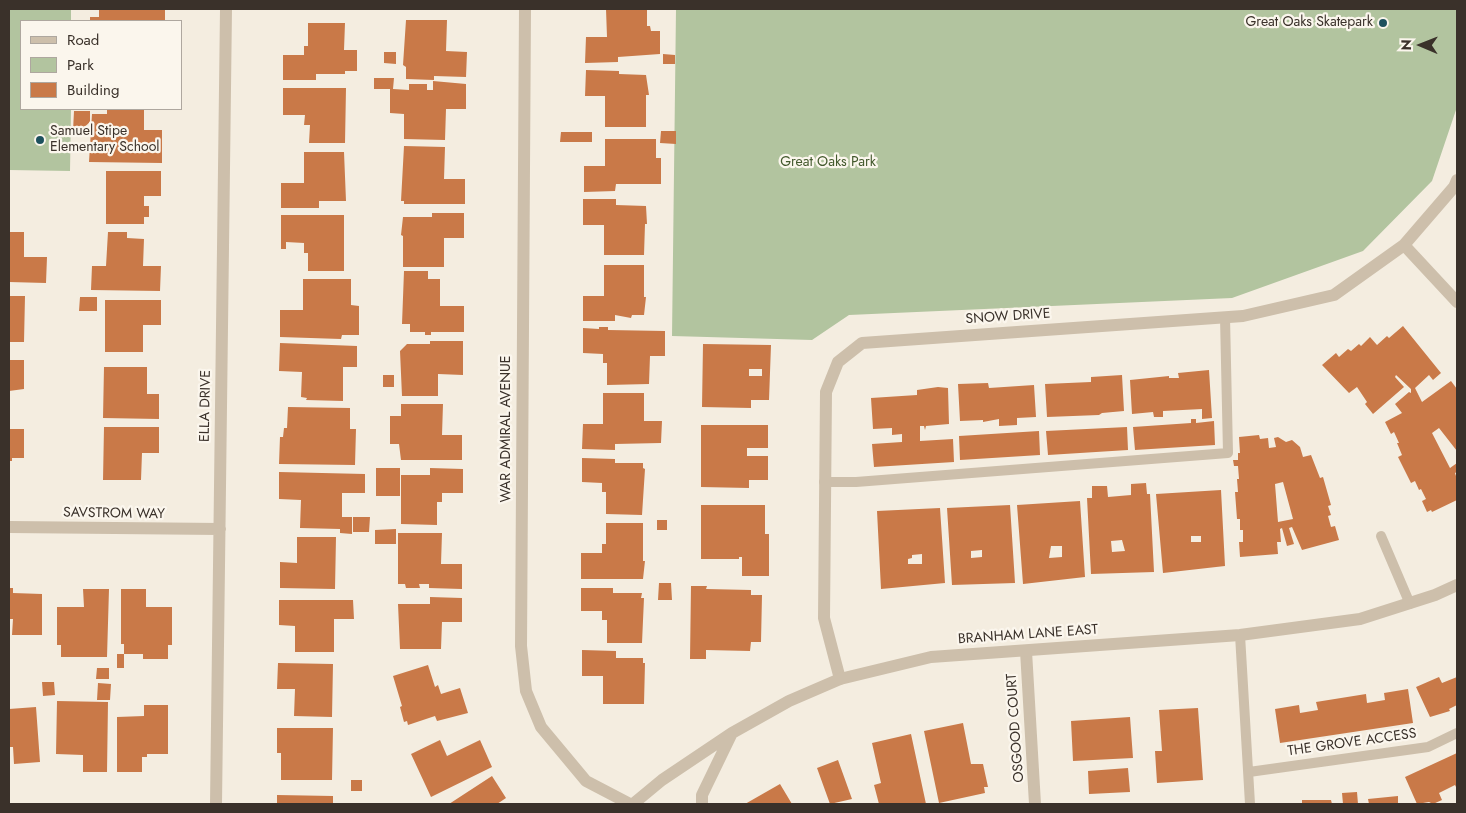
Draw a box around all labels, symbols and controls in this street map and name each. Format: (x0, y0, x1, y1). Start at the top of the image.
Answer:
place label: Great Oaks Skatepark (1245, 15, 1373, 31)
marker: Great Oaks Skatepark (1377, 17, 1389, 29)
legend (20, 20, 182, 110)
north arrow (1396, 20, 1446, 70)
text: Road (67, 29, 99, 51)
text: N (1396, 39, 1416, 50)
text: Park (67, 54, 94, 76)
text: Building (67, 79, 119, 101)
place label: Samuel Stipe Elementary School (50, 124, 160, 156)
marker: Samuel Stipe Elementary School (34, 134, 46, 146)
park label: Great Oaks Park (780, 155, 876, 171)
street label: SNOW DRIVE (965, 306, 1051, 328)
street label: WAR ADMIRAL AVENUE (499, 356, 515, 502)
street label: ELLA DRIVE (197, 370, 215, 442)
street label: SAVSTROM WAY (63, 505, 165, 523)
street label: BRANHAM LANE EAST (957, 622, 1099, 648)
street label: OSGOOD COURT (1004, 673, 1028, 783)
street label: THE GROVE ACCESS (1286, 726, 1418, 760)

